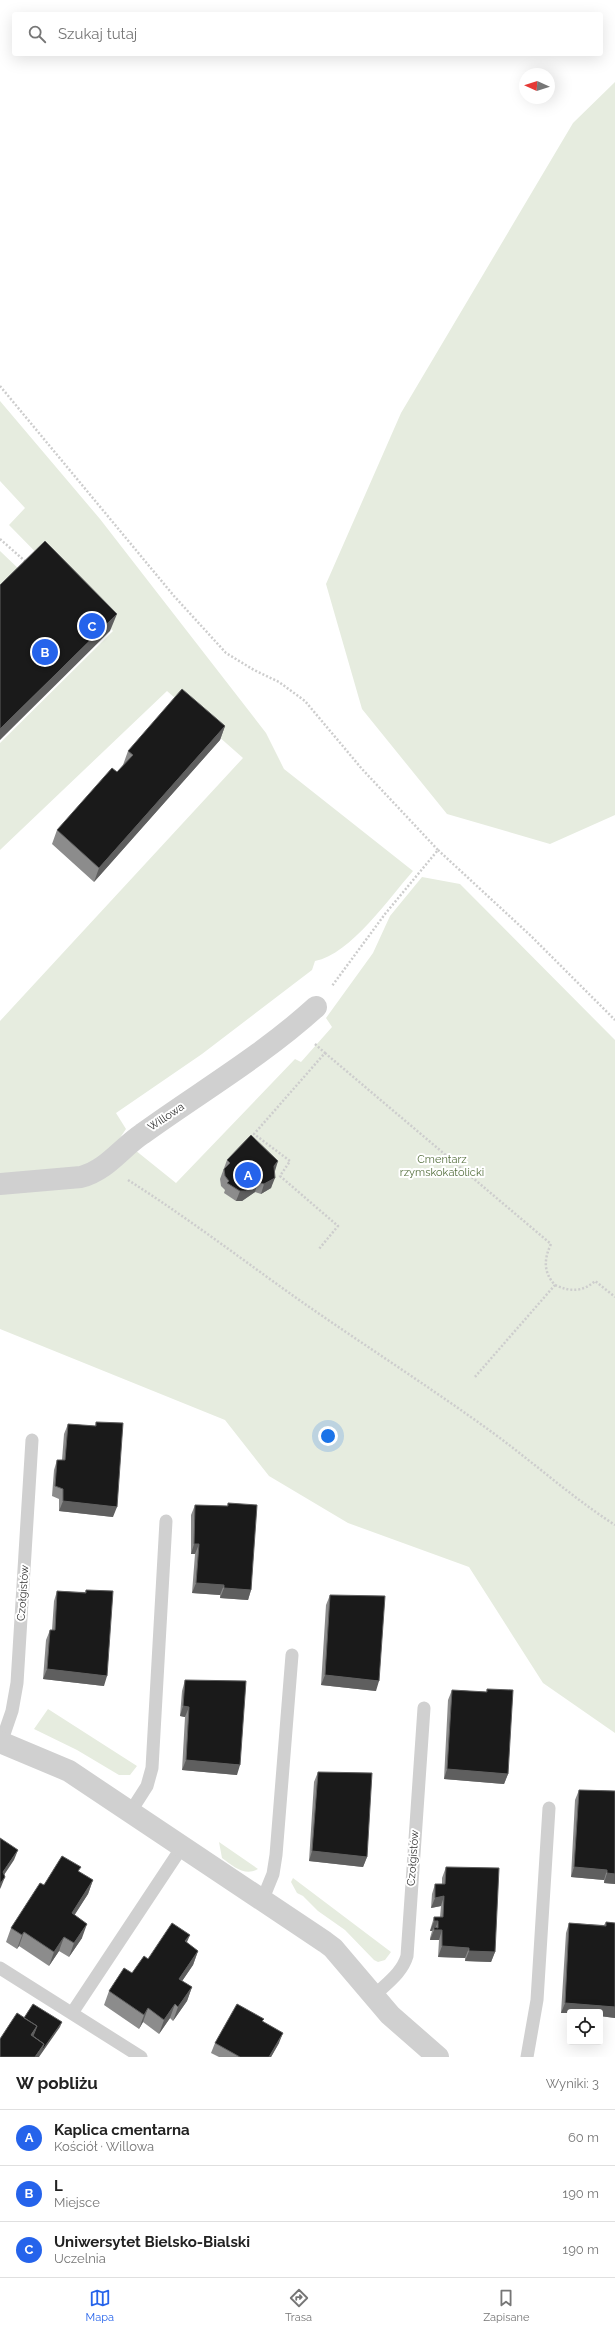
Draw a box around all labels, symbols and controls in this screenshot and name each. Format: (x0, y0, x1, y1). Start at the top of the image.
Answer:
search box (12, 12, 603, 56)
icon: search (26, 23, 48, 45)
text: Szukaj tutaj (58, 25, 137, 43)
north arrow (519, 68, 555, 104)
pin: C (79, 611, 105, 641)
pin: B (32, 637, 58, 667)
street label: Willowa (145, 1100, 187, 1134)
park label: Cmentarz rzymskokatolicki (400, 1153, 484, 1179)
pin: A (235, 1160, 261, 1190)
your location (318, 1426, 338, 1446)
street label: Czołgistów (15, 1565, 31, 1621)
street label: Czołgistów (405, 1830, 421, 1886)
map controls (567, 2009, 603, 2045)
button: locate (567, 2009, 603, 2045)
text: W pobliżu (16, 2073, 98, 2093)
text: Wyniki: 3 (546, 2076, 599, 2091)
text: Kaplica cmentarna (54, 2121, 190, 2139)
text: A (25, 2130, 33, 2145)
text: 60 m (568, 2130, 599, 2145)
text: Kościół · Willowa (54, 2139, 154, 2154)
text: L (54, 2177, 63, 2195)
text: B (25, 2186, 33, 2201)
text: 190 m (563, 2186, 599, 2201)
text: Miejsce (54, 2195, 100, 2210)
text: Uniwersytet Bielsko-Bialski (54, 2233, 250, 2251)
text: C (25, 2242, 33, 2257)
text: 190 m (563, 2242, 599, 2257)
text: Uczelnia (54, 2251, 106, 2266)
tab: Mapa (86, 2287, 114, 2324)
tab: Trasa (285, 2287, 312, 2324)
tab: Zapisane (483, 2287, 529, 2324)

